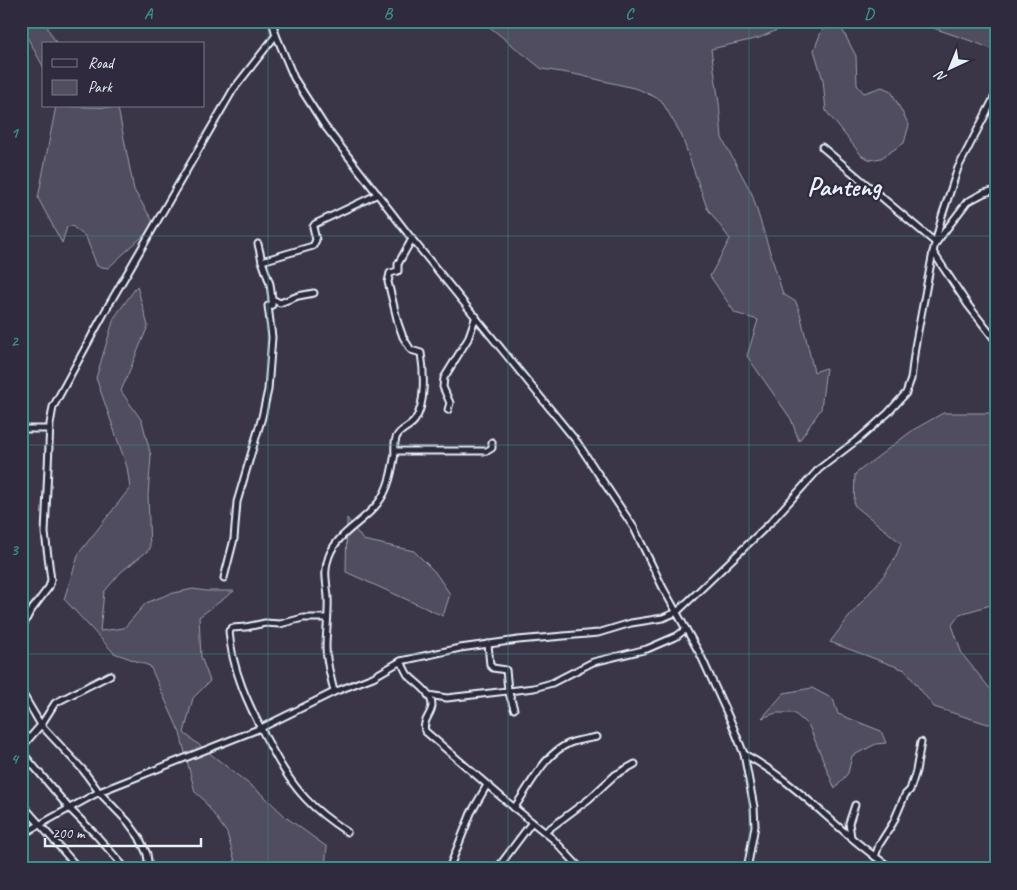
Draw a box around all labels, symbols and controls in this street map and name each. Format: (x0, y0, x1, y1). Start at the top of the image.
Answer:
text: A (144, 4, 154, 24)
text: B (384, 4, 394, 24)
text: C (625, 4, 635, 24)
text: D (864, 4, 875, 24)
legend (42, 42, 205, 108)
north arrow (924, 42, 974, 92)
text: Road (88, 54, 115, 73)
text: N (931, 66, 950, 86)
text: Park (88, 78, 113, 97)
text: 1 (10, 123, 19, 143)
district label: Panteng (807, 170, 883, 203)
text: 2 (10, 331, 19, 351)
text: 3 (10, 540, 19, 560)
text: 4 (10, 749, 19, 769)
scale bar (45, 815, 201, 847)
text: 200 m (52, 824, 86, 843)

